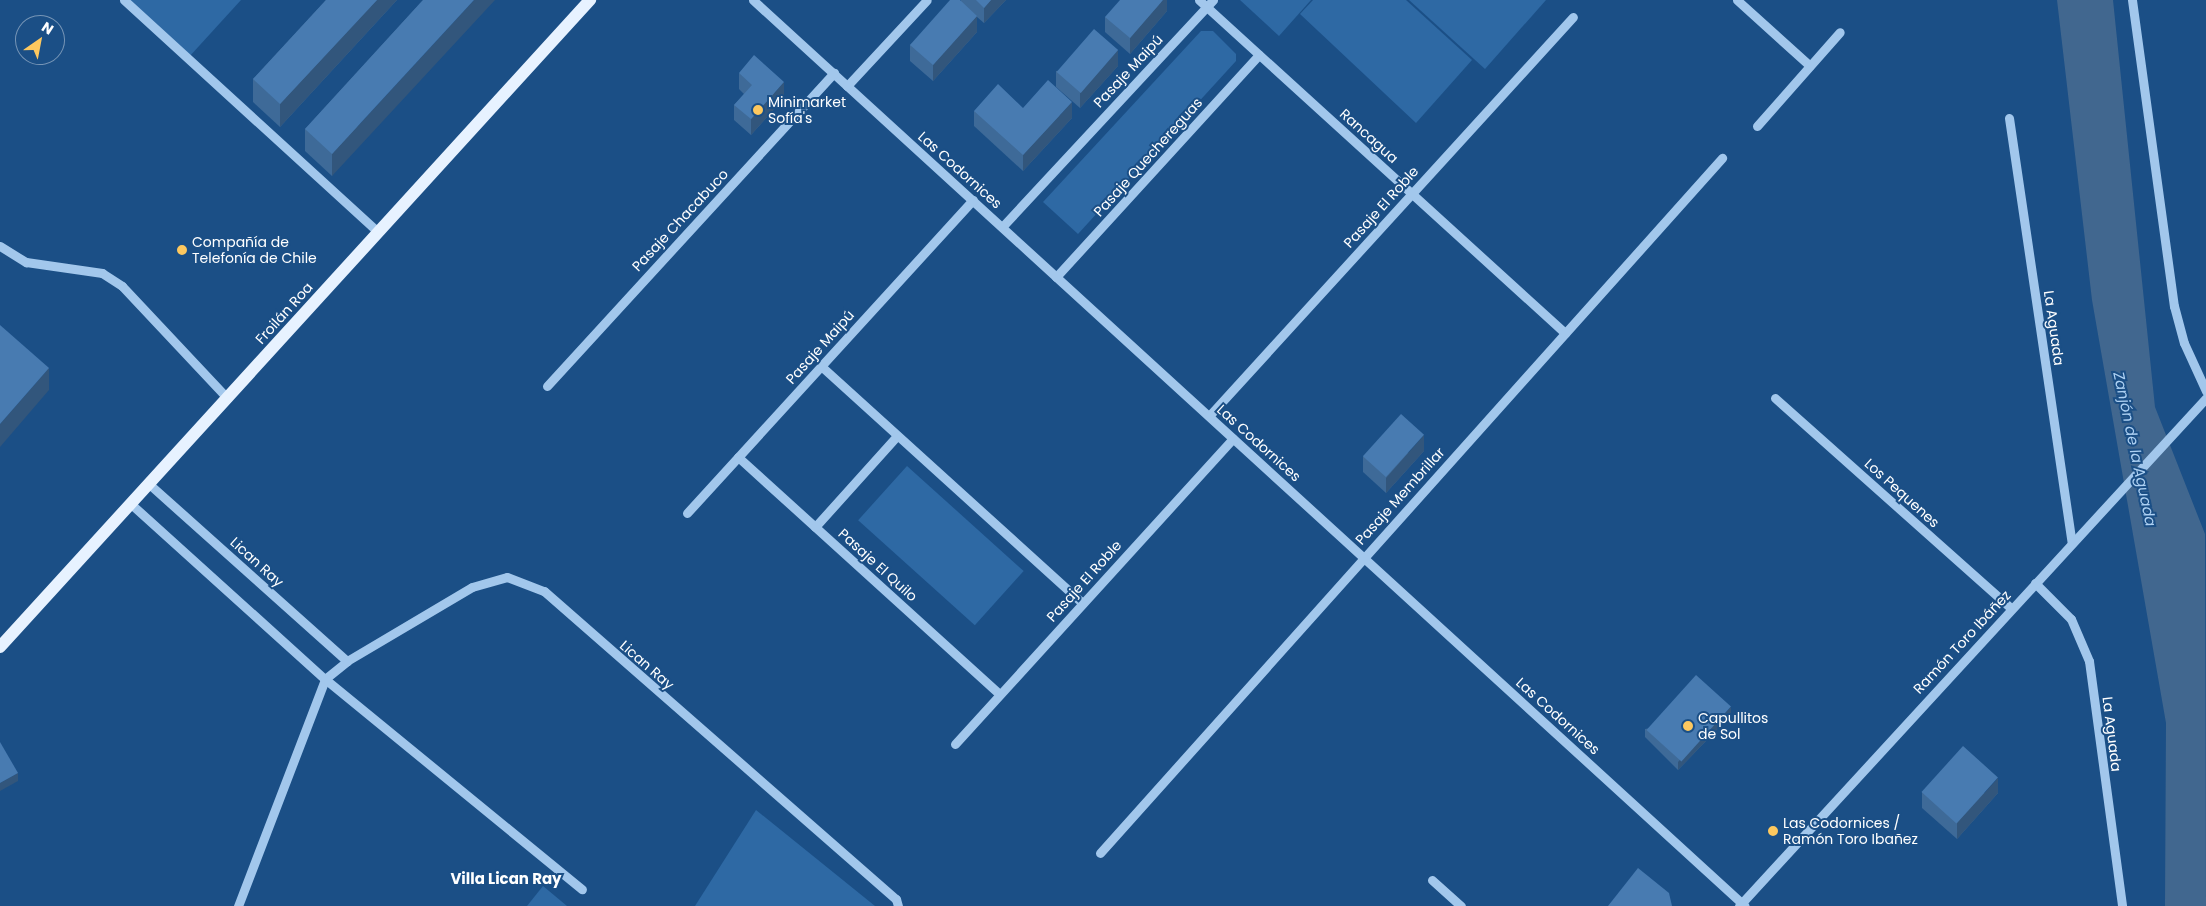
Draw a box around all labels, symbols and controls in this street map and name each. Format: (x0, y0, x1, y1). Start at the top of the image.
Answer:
north arrow (15, 15, 65, 65)
text: N (38, 17, 57, 40)
street label: Pasaje Maipú (1090, 31, 1166, 111)
place label: Minimarket Sofía's (768, 94, 846, 126)
street label: Pasaje Quechereguas (1090, 94, 1206, 220)
marker: Minimarket Sofía's (752, 104, 764, 116)
street label: Rancagua (1336, 105, 1402, 167)
street label: Las Codornices (915, 128, 1005, 212)
street label: Pasaje El Roble (1340, 163, 1422, 251)
street label: Pasaje Chacabuco (628, 166, 732, 274)
place label: Compañía de Telefonía de Chile (192, 234, 317, 266)
marker: Compañía de Telefonía de Chile (176, 244, 188, 256)
street label: Froilán Roa (252, 279, 316, 347)
street label: La Aguada (2040, 289, 2068, 367)
street label: Pasaje Maipú (782, 307, 858, 387)
water label: Zanjón de la Aguada (2110, 370, 2160, 528)
street label: Las Codornices (1214, 401, 1304, 485)
street label: Pasaje Membrillar (1352, 444, 1448, 548)
street label: Los Pequenes (1861, 455, 1943, 531)
street label: Pasaje El Quilo (835, 525, 921, 605)
street label: Lican Ray (227, 534, 287, 590)
street label: Pasaje El Roble (1043, 537, 1125, 625)
street label: Ramón Toro Ibáñez (1910, 587, 2014, 697)
street label: Lican Ray (617, 637, 677, 693)
street label: Las Codornices (1513, 674, 1603, 758)
street label: La Aguada (2099, 696, 2125, 772)
place label: Capullitos de Sol (1698, 710, 1768, 742)
marker: Capullitos de Sol (1682, 720, 1694, 732)
place label: Las Codornices / Ramón Toro Ibañez (1783, 815, 1918, 848)
marker: Las Codornices / Ramón Toro Ibañez (1767, 825, 1779, 837)
district label: Villa Lican Ray (450, 870, 562, 888)

